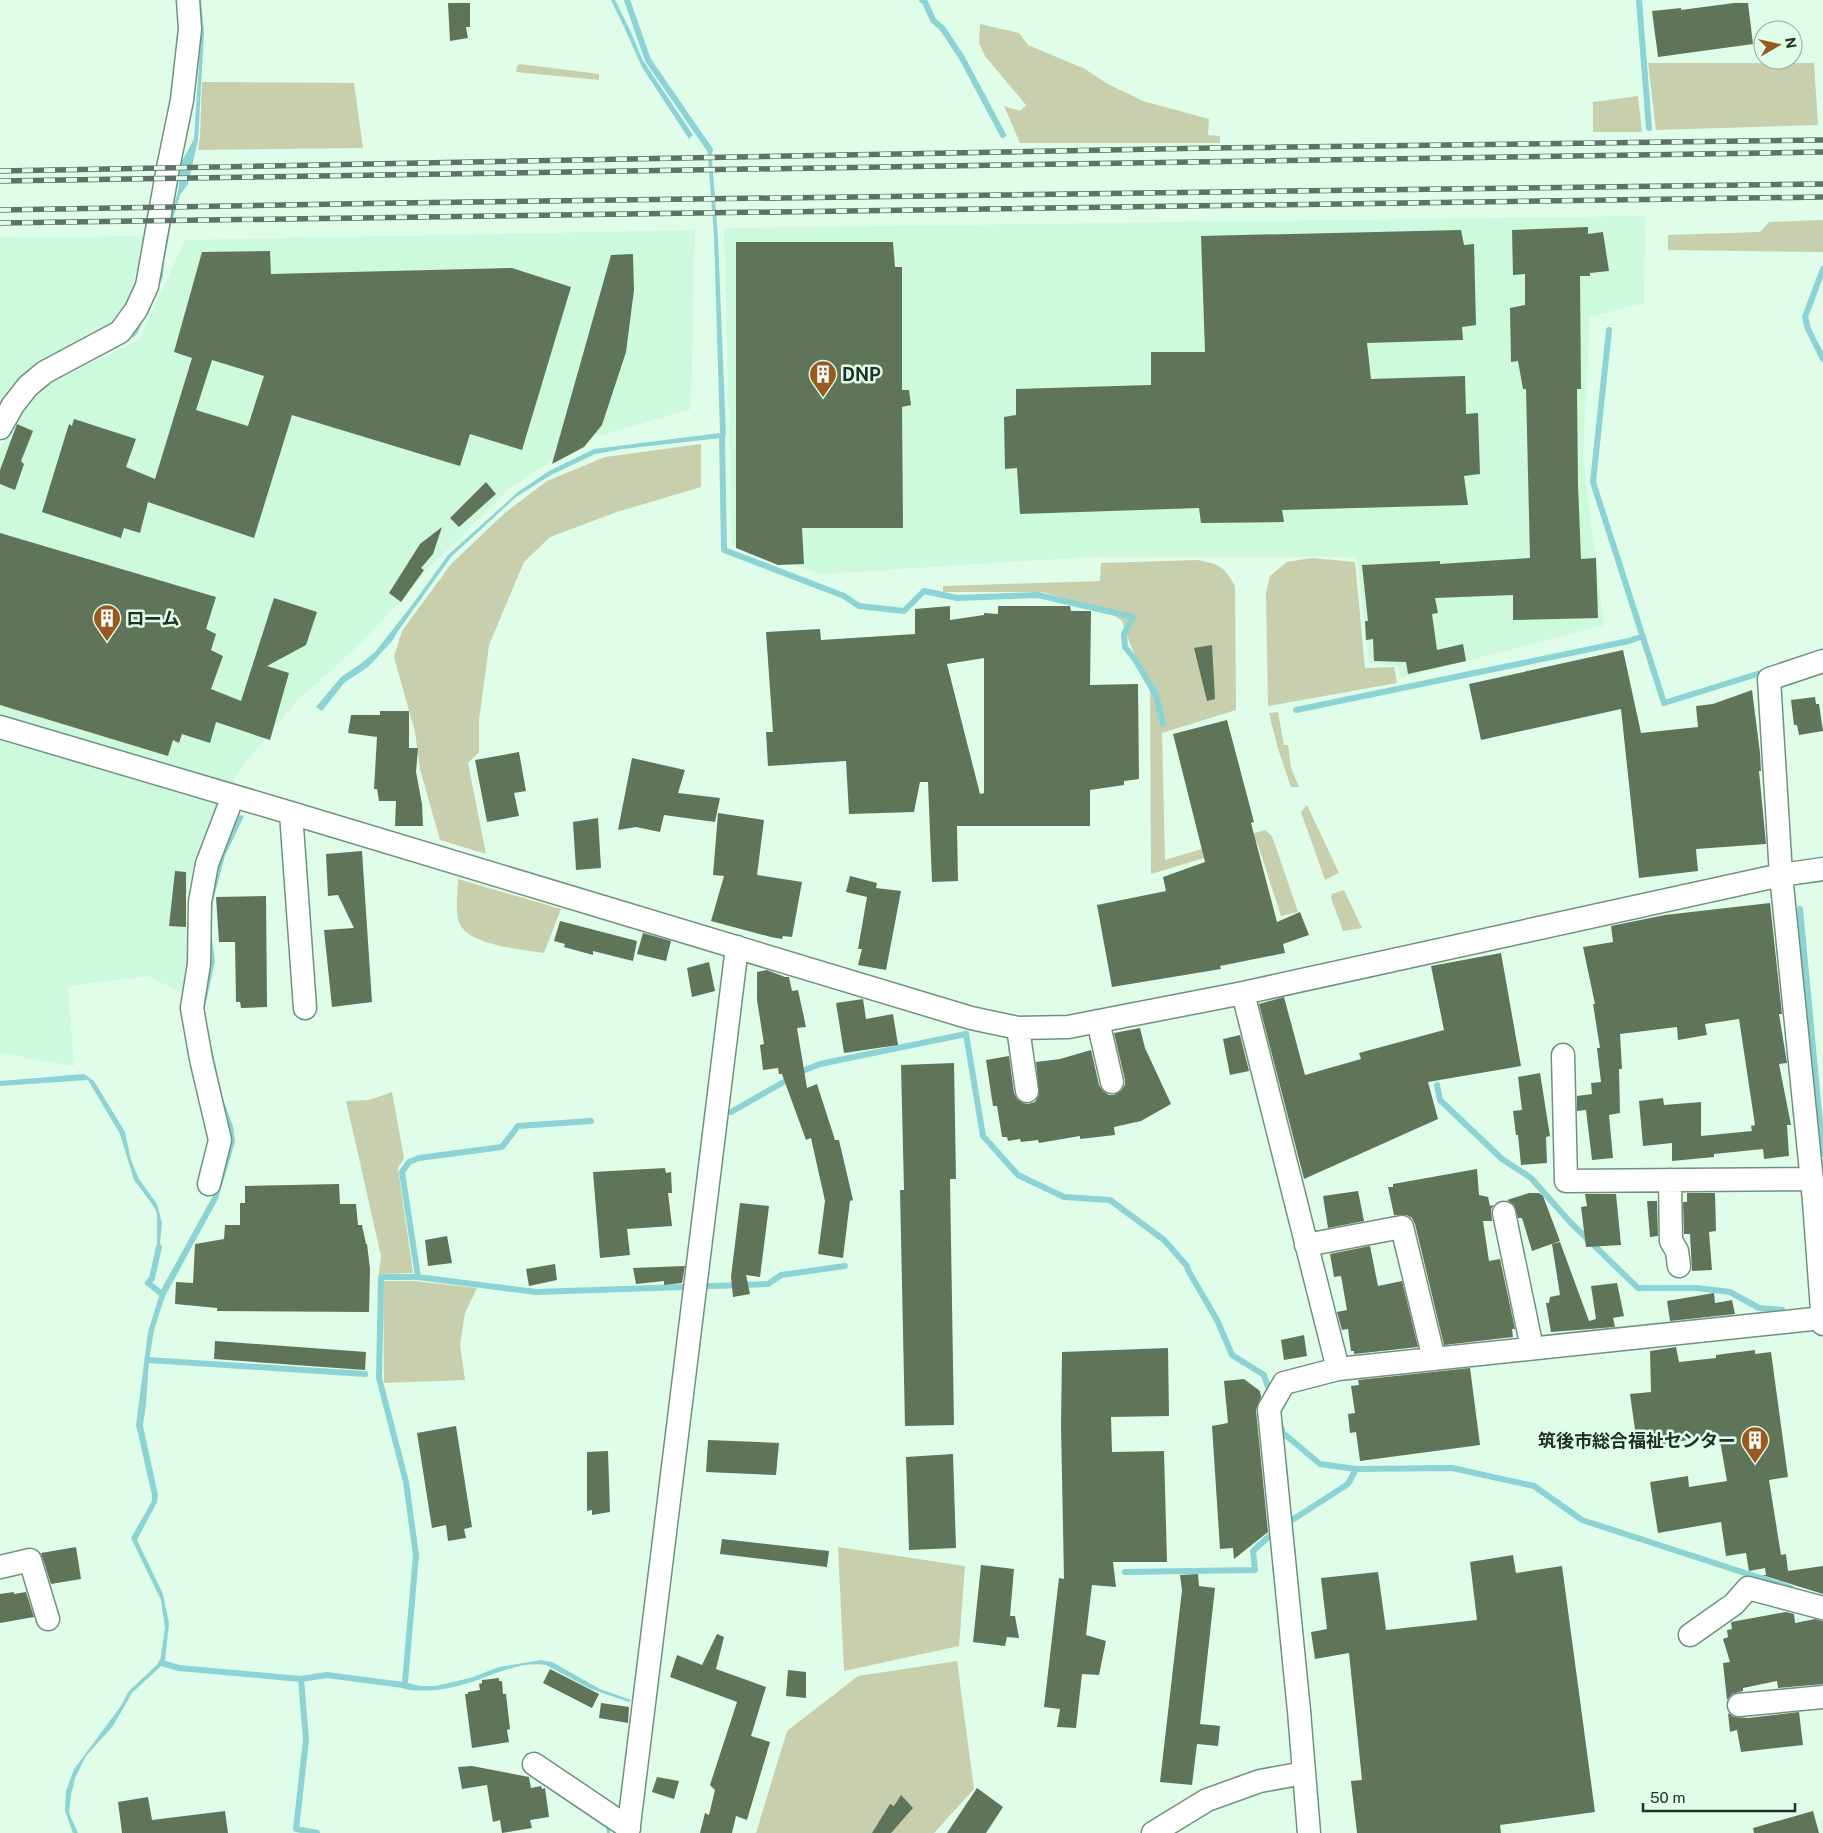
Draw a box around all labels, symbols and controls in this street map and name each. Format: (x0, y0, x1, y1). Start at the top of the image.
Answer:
north arrow (1753, 20, 1803, 70)
text: N (1782, 36, 1800, 50)
building icon: DNP (808, 359, 838, 398)
place label: DNP (842, 364, 881, 385)
building icon: ローム (92, 603, 122, 642)
place label: ローム (126, 608, 179, 629)
building icon: 筑後市総合福祉センター (1740, 1425, 1770, 1464)
place label: 筑後市総合福祉センター (1538, 1430, 1736, 1451)
scale bar (1643, 1780, 1796, 1812)
text: 50 m (1650, 1789, 1685, 1806)

